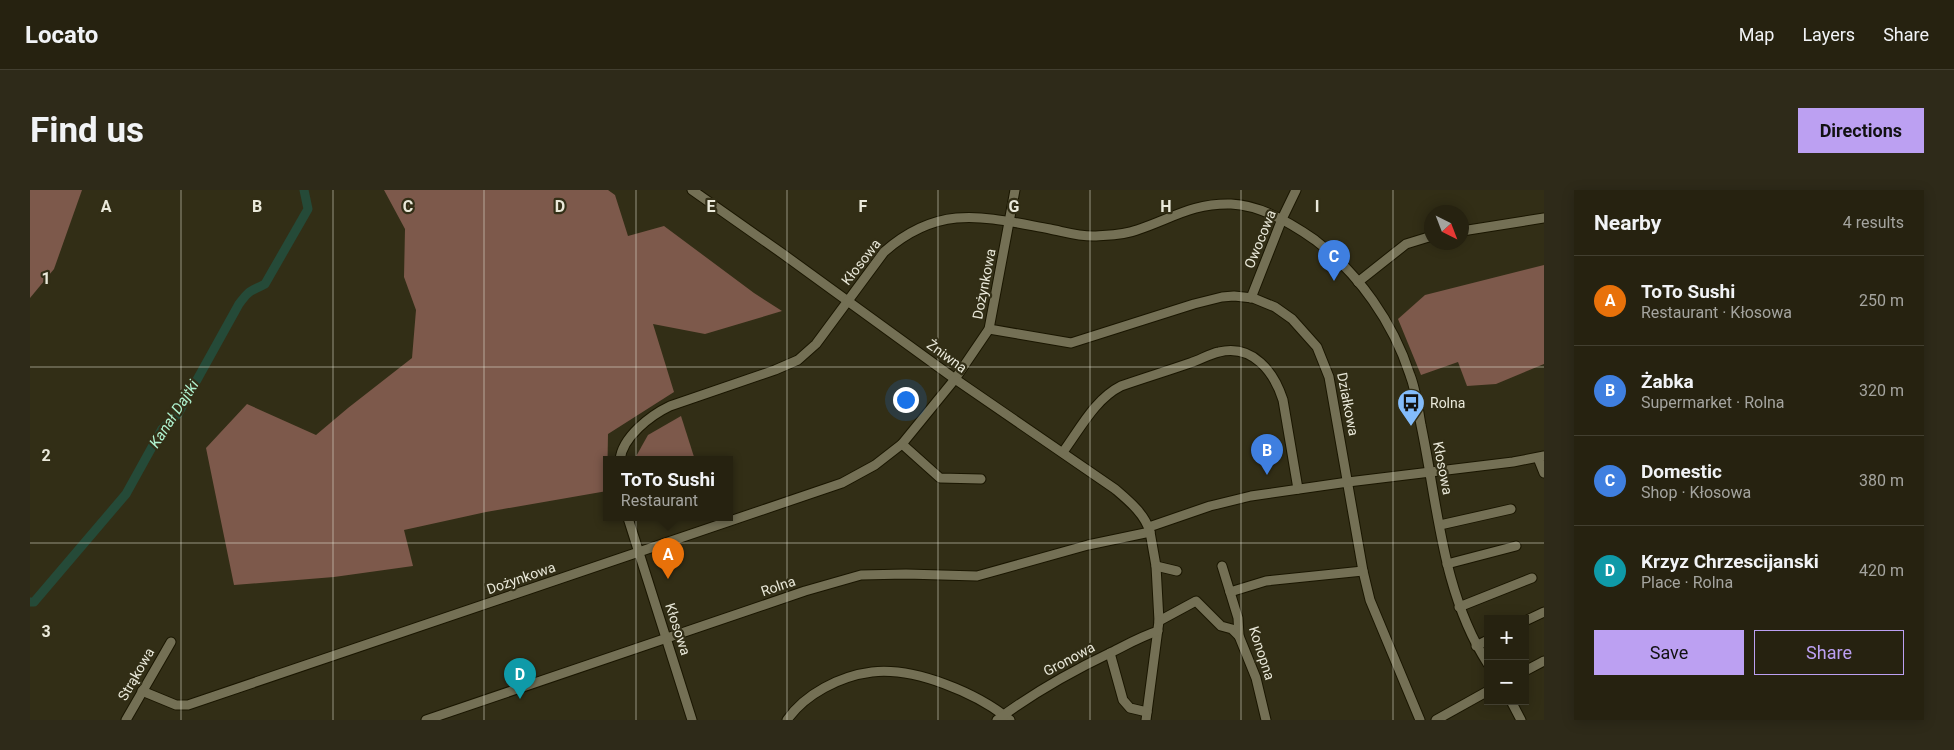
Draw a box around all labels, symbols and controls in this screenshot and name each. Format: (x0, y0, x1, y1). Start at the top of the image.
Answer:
text: Locato (25, 21, 98, 49)
text: Map (1739, 24, 1774, 45)
text: Layers (1802, 24, 1855, 45)
text: Share (1883, 24, 1929, 45)
button: Directions (1798, 108, 1924, 153)
text: Find us (30, 110, 144, 151)
text: A (101, 197, 112, 216)
text: B (252, 197, 262, 216)
text: C (403, 197, 413, 216)
text: D (555, 197, 565, 216)
text: E (707, 197, 716, 216)
text: F (859, 197, 868, 216)
text: G (1009, 197, 1020, 216)
text: H (1160, 197, 1172, 216)
text: I (1315, 197, 1319, 216)
north arrow (1424, 205, 1469, 250)
street label: Owocowa (1241, 207, 1279, 271)
text: Nearby (1594, 211, 1661, 235)
text: 4 results (1843, 213, 1904, 232)
street label: Kłosowa (838, 236, 884, 288)
pin: C (1318, 240, 1350, 281)
street label: Dożynkowa (969, 247, 999, 321)
text: 1 (41, 269, 51, 288)
text: ToTo Sushi (1641, 280, 1735, 303)
text: A (1605, 291, 1615, 310)
text: 250 m (1859, 291, 1904, 310)
text: Restaurant · Kłosowa (1641, 303, 1792, 322)
street label: Żniwna (924, 336, 970, 376)
text: Żabka (1641, 370, 1694, 393)
street label: Działkowa (1334, 371, 1362, 437)
water label: Kanał Dajtki (145, 376, 203, 451)
text: B (1605, 381, 1615, 400)
text: 320 m (1859, 381, 1904, 400)
your location (893, 387, 919, 413)
bus stop icon: Rolna (1396, 388, 1426, 427)
text: Supermarket · Rolna (1641, 393, 1785, 412)
place label: Rolna (1430, 395, 1465, 411)
pin: B (1251, 434, 1283, 475)
street label: Kłosowa (1430, 440, 1456, 496)
text: 2 (41, 446, 51, 465)
popup (603, 456, 733, 521)
text: Domestic (1641, 460, 1722, 483)
text: ToTo Sushi (621, 468, 715, 491)
text: C (1605, 471, 1615, 490)
text: 380 m (1859, 471, 1904, 490)
text: Shop · Kłosowa (1641, 483, 1751, 502)
text: Restaurant (621, 491, 698, 510)
pin: A (652, 538, 684, 579)
text: Krzyz Chrzescijanski (1641, 550, 1819, 573)
street label: Dożynkowa (485, 559, 557, 597)
text: D (1605, 561, 1615, 580)
text: 420 m (1859, 561, 1904, 580)
street label: Rolna (759, 573, 797, 599)
text: Place · Rolna (1641, 573, 1733, 592)
street label: Kłosowa (662, 601, 694, 657)
map controls (1484, 615, 1529, 705)
button: + (1484, 615, 1529, 660)
text: 3 (41, 622, 51, 641)
street label: Konopna (1246, 624, 1278, 682)
button: Save (1594, 630, 1744, 675)
button: Share (1754, 630, 1904, 675)
street label: Gronowa (1041, 639, 1097, 679)
street label: Strąkowa (115, 645, 157, 703)
pin: D (504, 658, 536, 699)
button: − (1484, 660, 1529, 705)

